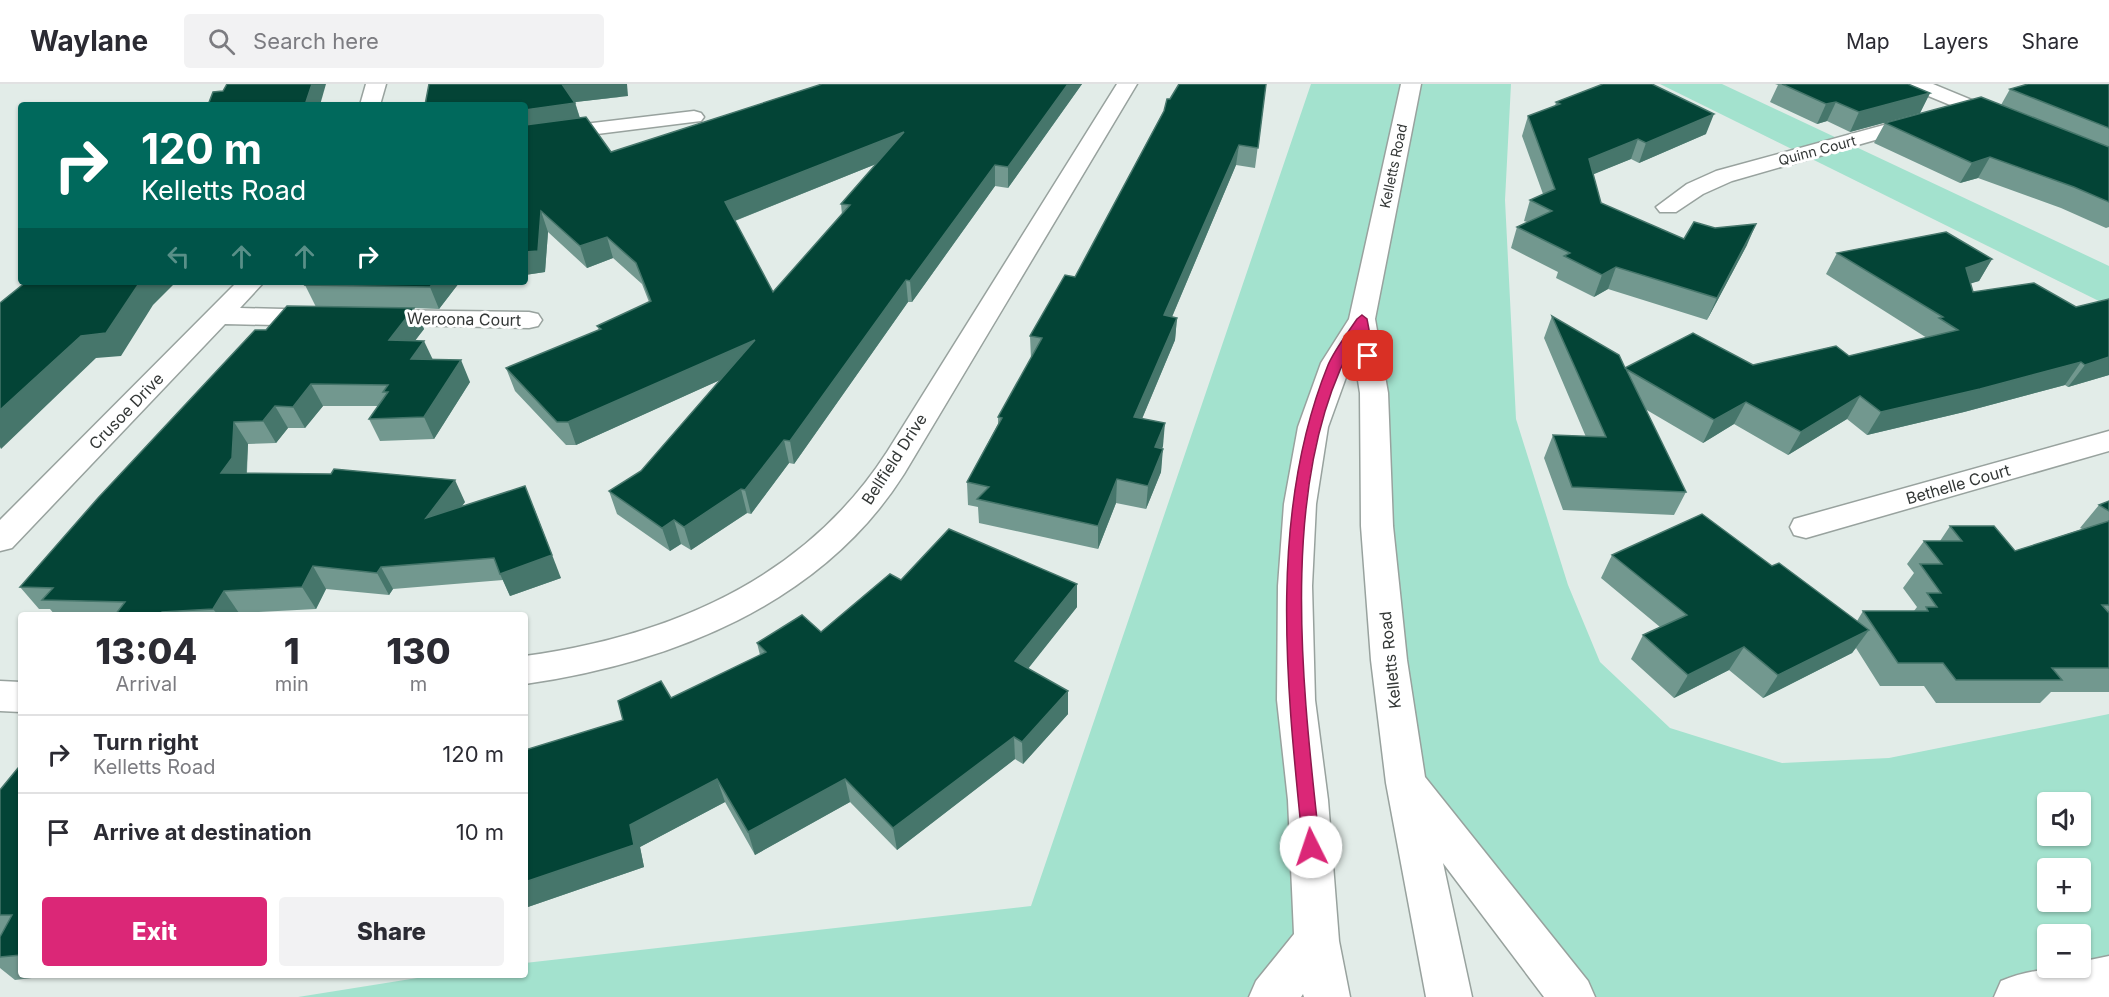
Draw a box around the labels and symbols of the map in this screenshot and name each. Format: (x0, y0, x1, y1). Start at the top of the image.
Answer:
street label: Kelletts Road (1376, 122, 1410, 210)
street label: Quinn Court (1776, 131, 1858, 169)
street label: Weroona Court (407, 308, 521, 330)
pin (1342, 330, 1393, 381)
street label: Crusoe Drive (85, 369, 167, 453)
street label: Bellfield Drive (857, 410, 931, 508)
street label: Bethelle Court (1904, 460, 2012, 508)
street label: Kelletts Road (1375, 610, 1405, 710)
position arrow (1279, 815, 1343, 879)

